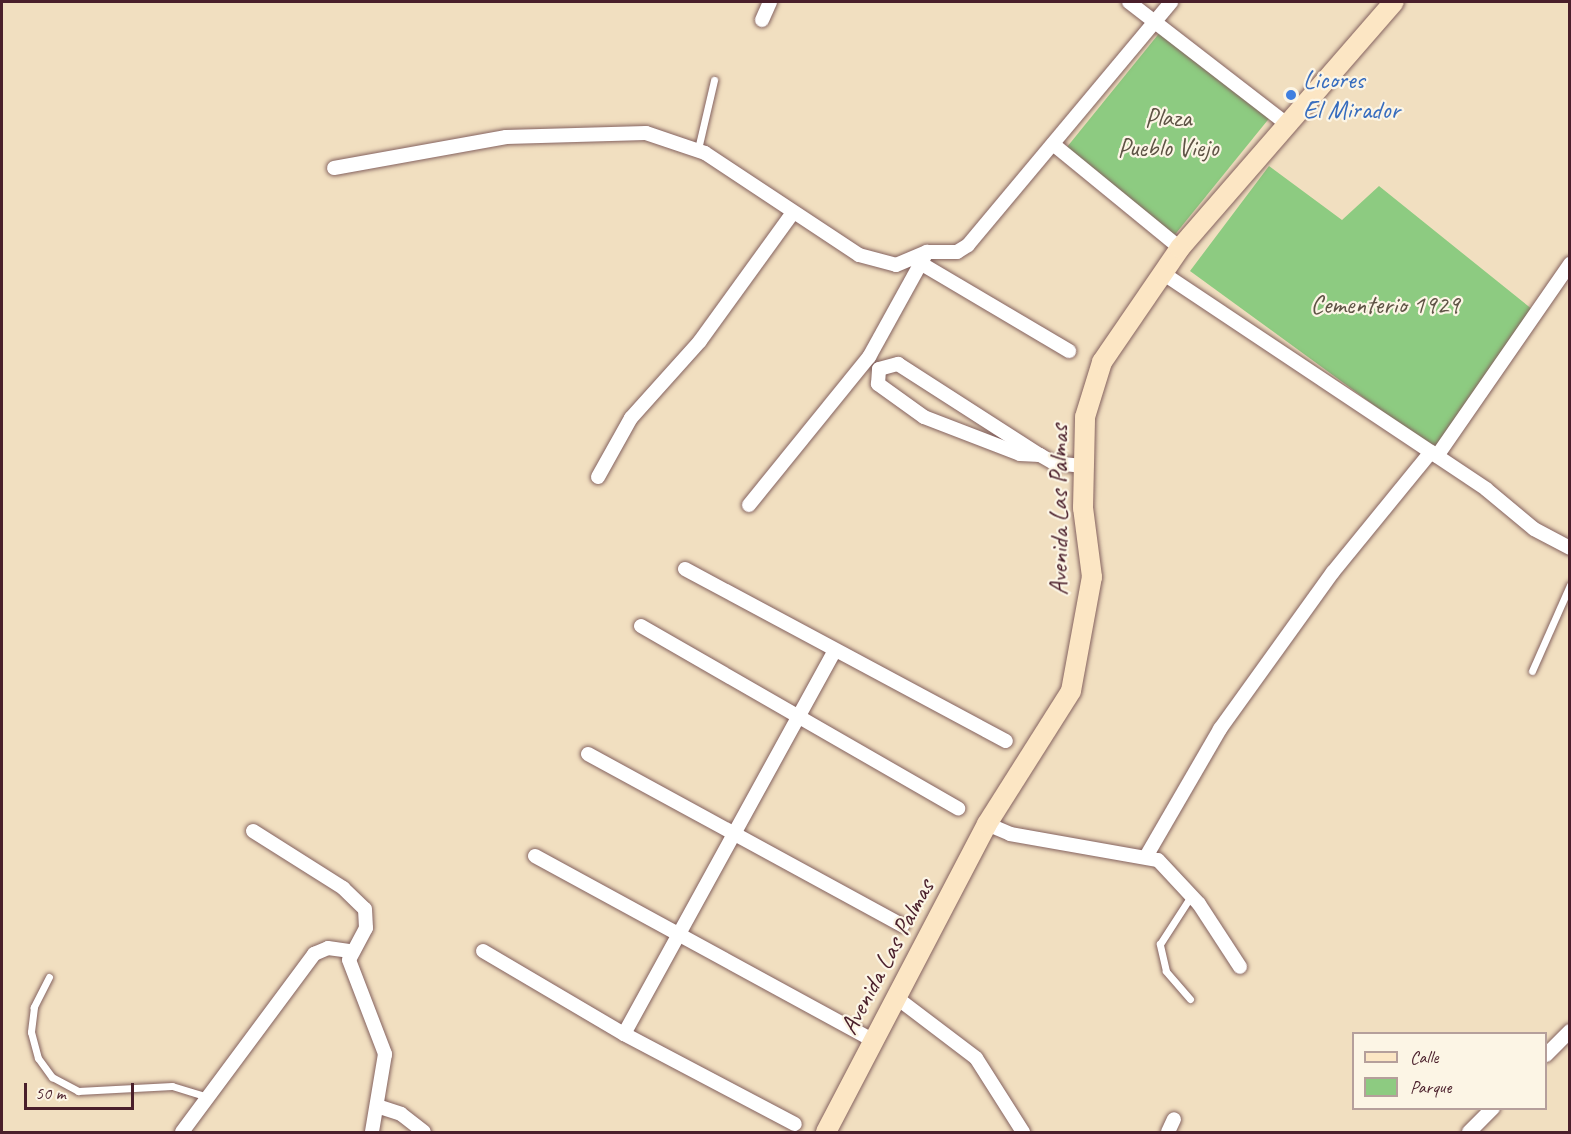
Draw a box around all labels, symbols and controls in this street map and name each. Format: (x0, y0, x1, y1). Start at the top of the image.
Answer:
place label: Licores El Mirador (1303, 64, 1400, 125)
marker: Licores El Mirador (1284, 88, 1298, 102)
park label: Plaza Pueblo Viejo (1117, 102, 1219, 164)
park label: Cementerio 1929 (1310, 289, 1460, 321)
street label: Avenida Las Palmas (1043, 423, 1075, 597)
street label: Avenida Las Palmas (833, 873, 941, 1041)
legend (1352, 1032, 1547, 1110)
text: Calle (1410, 1046, 1438, 1068)
scale bar (27, 1071, 136, 1109)
text: Parque (1410, 1076, 1451, 1098)
text: 50 m (35, 1082, 66, 1104)

